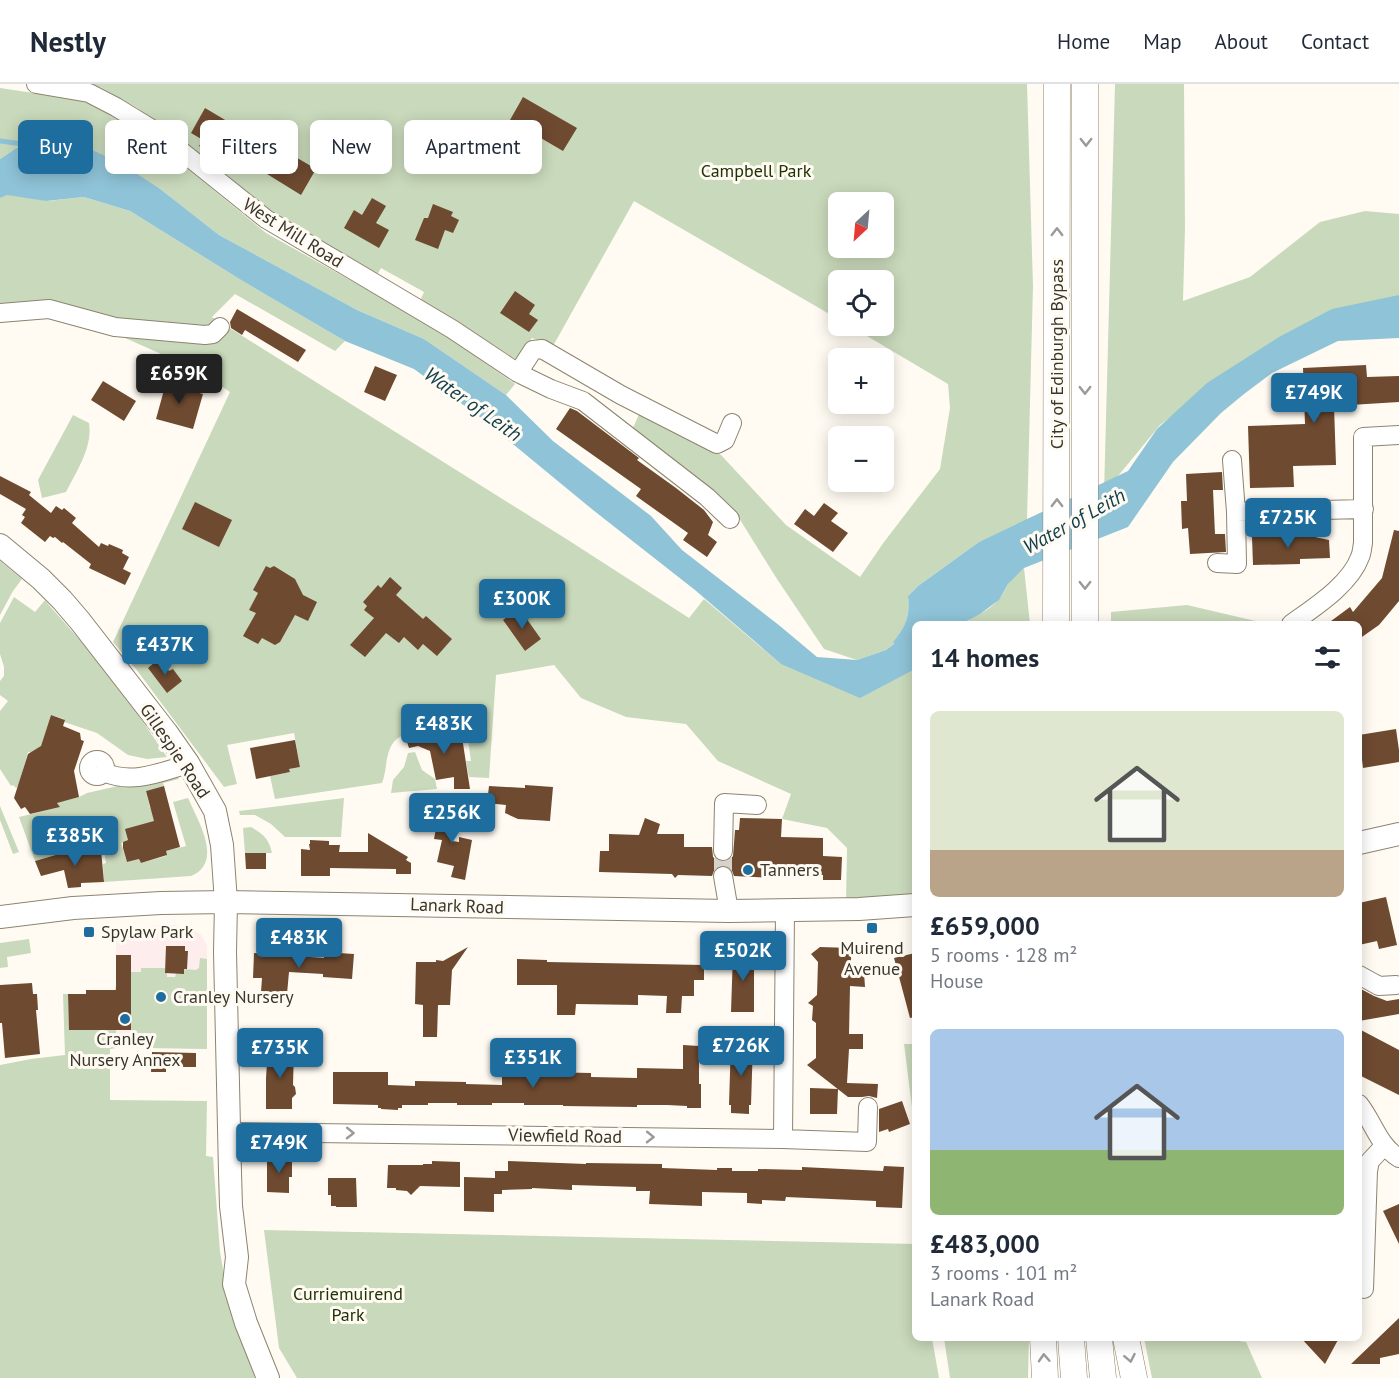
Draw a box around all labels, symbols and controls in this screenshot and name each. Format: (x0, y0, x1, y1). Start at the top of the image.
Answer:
text: Nestly (30, 23, 106, 60)
text: Home (1057, 28, 1110, 55)
text: Map (1143, 28, 1182, 55)
text: About (1215, 28, 1268, 55)
text: Contact (1301, 28, 1369, 55)
chip: Buy (18, 120, 93, 174)
chip: Rent (105, 120, 188, 174)
chip: Filters (200, 120, 298, 174)
chip: New (310, 120, 392, 174)
chip: Apartment (404, 120, 542, 174)
one-way arrow (1080, 138, 1092, 147)
park label: Campbell Park (701, 159, 812, 182)
north arrow (828, 192, 894, 258)
map controls (828, 192, 894, 492)
street label: West Mill Road (239, 193, 348, 273)
one-way arrow (1051, 228, 1063, 237)
street label: City of Edinburgh Bypass (1045, 259, 1068, 449)
button: locate (828, 270, 894, 336)
button: + (828, 348, 894, 414)
pin: £659K (137, 354, 221, 405)
text: £659K (150, 360, 208, 386)
water label: Water of Leith (419, 361, 527, 447)
pin: £749K (1272, 373, 1356, 424)
text: £749K (1285, 379, 1343, 405)
one-way arrow (1079, 385, 1092, 394)
button: − (828, 426, 894, 492)
water label: Water of Leith (1018, 482, 1130, 560)
one-way arrow (1051, 498, 1063, 507)
pin: £725K (1246, 498, 1330, 549)
text: £725K (1259, 504, 1317, 530)
pin: £300K (480, 579, 564, 630)
one-way arrow (1079, 580, 1091, 589)
text: £300K (493, 585, 551, 611)
pin: £437K (123, 625, 207, 676)
text: £437K (136, 631, 194, 657)
text: 14 homes (930, 641, 1039, 674)
icon: filters (1311, 641, 1344, 674)
street label: Gillespie Road (135, 699, 216, 803)
pin: £483K (402, 704, 486, 755)
text: £483K (415, 710, 473, 736)
icon: home (1083, 750, 1191, 858)
pin: £256K (410, 793, 494, 844)
text: £256K (423, 799, 481, 825)
pin: £385K (33, 816, 117, 867)
text: £385K (46, 822, 104, 848)
place label: Tanners (760, 858, 820, 881)
marker: Tanners (741, 863, 755, 877)
street label: Lanark Road (410, 892, 504, 919)
text: £659,000 (930, 909, 1040, 942)
pin: £483K (257, 918, 341, 969)
place label: Spylaw Park (101, 920, 194, 943)
marker: Muirend Avenue (865, 921, 879, 935)
text: £483K (270, 924, 328, 950)
marker: Spylaw Park (82, 925, 96, 939)
pin: £502K (701, 931, 785, 982)
place label: Muirend Avenue (840, 936, 904, 980)
text: £502K (714, 937, 772, 963)
text: 5 rooms · 128 m² (930, 942, 1077, 968)
text: House (930, 968, 984, 994)
place label: Cranley Nursery (173, 985, 294, 1008)
marker: Cranley Nursery (154, 990, 168, 1004)
marker: Cranley Nursery Annex (118, 1012, 132, 1026)
pin: £726K (699, 1026, 783, 1077)
place label: Cranley Nursery Annex (70, 1027, 180, 1071)
pin: £735K (238, 1028, 322, 1079)
text: £726K (712, 1032, 770, 1058)
text: £735K (251, 1034, 309, 1060)
pin: £351K (491, 1038, 575, 1089)
text: £351K (504, 1044, 562, 1070)
icon: home (1083, 1068, 1191, 1176)
pin: £749K (237, 1123, 321, 1174)
street label: Viewfield Road (507, 1123, 622, 1148)
one-way arrow (346, 1127, 355, 1139)
text: £749K (250, 1129, 308, 1155)
one-way arrow (646, 1131, 655, 1143)
text: £483,000 (930, 1227, 1040, 1260)
text: 3 rooms · 101 m² (930, 1260, 1077, 1286)
park label: Curriemuirend Park (293, 1282, 403, 1326)
text: Lanark Road (930, 1286, 1034, 1312)
one-way arrow (1038, 1353, 1051, 1362)
one-way arrow (1123, 1353, 1136, 1363)

